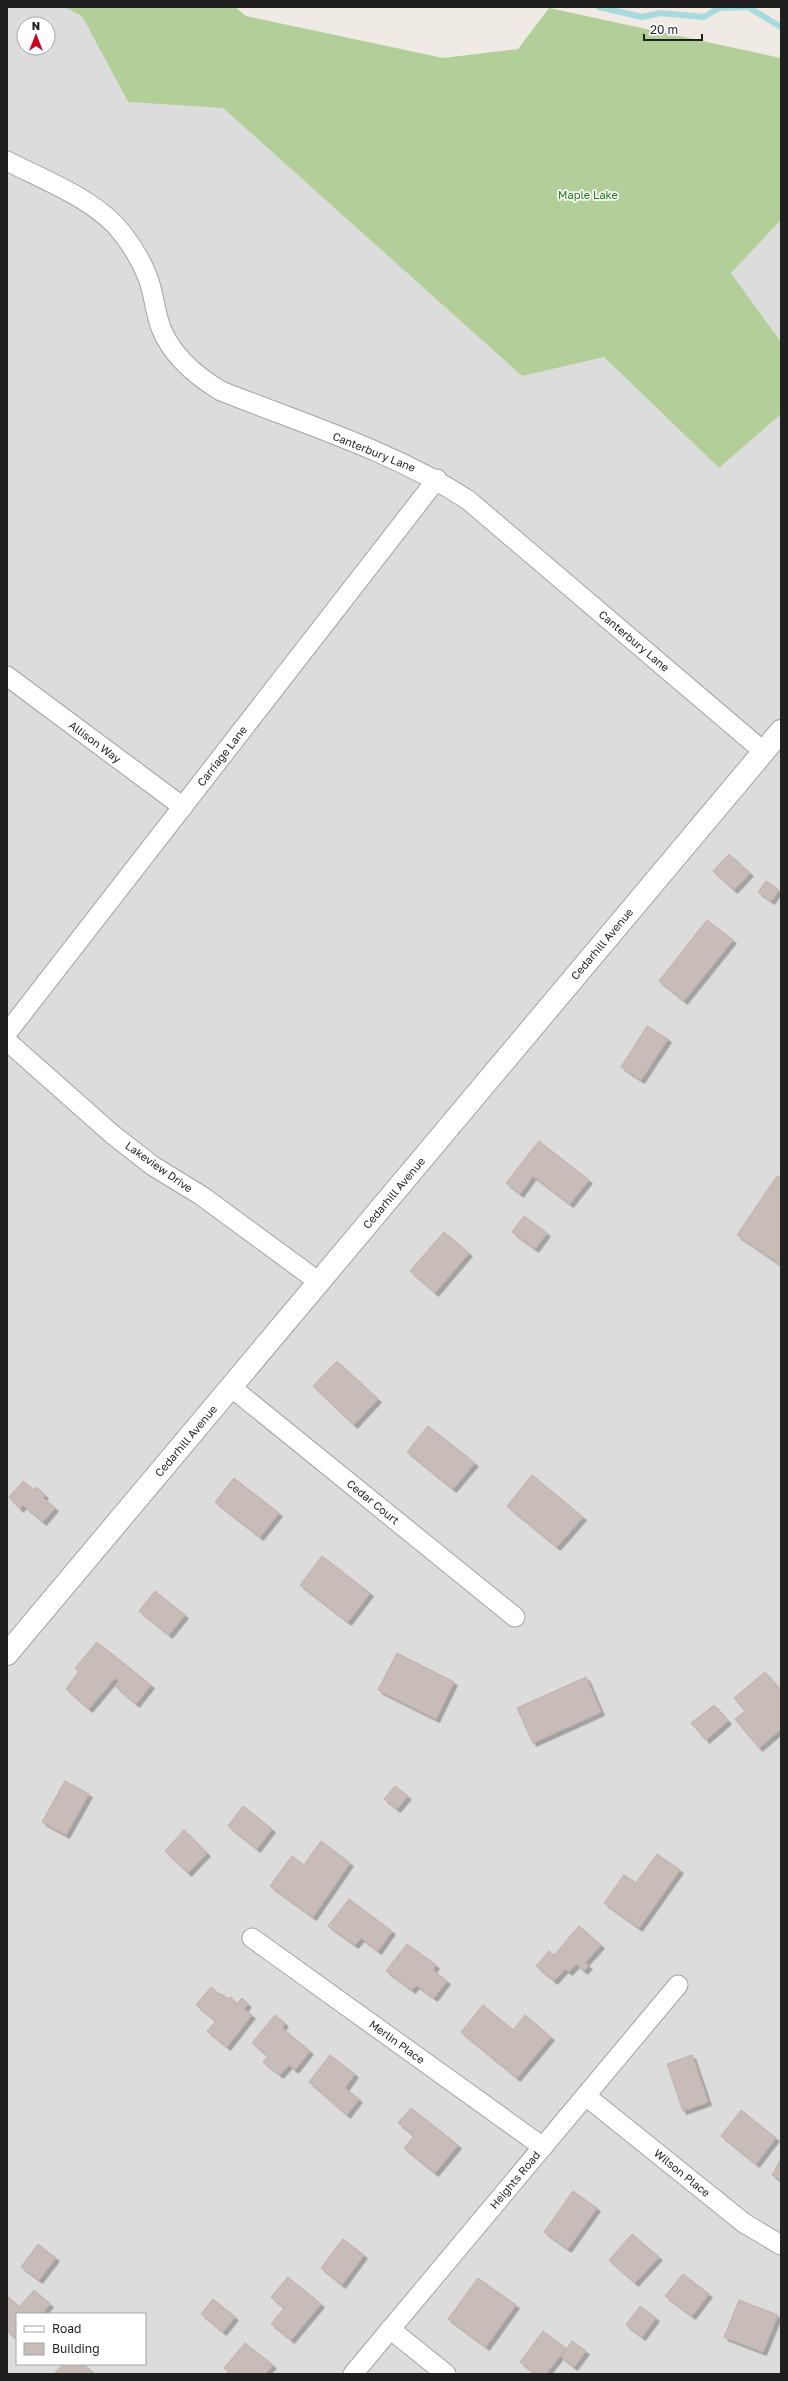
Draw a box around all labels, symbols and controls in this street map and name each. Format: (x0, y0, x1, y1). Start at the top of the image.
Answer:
north arrow (16, 16, 56, 56)
scale bar (644, 16, 702, 42)
text: N (32, 19, 40, 32)
text: 20 m (650, 22, 678, 37)
park label: Maple Lake (558, 188, 618, 201)
street label: Canterbury Lane (331, 429, 417, 474)
street label: Canterbury Lane (596, 607, 672, 674)
street label: Allison Way (67, 718, 124, 765)
street label: Carriage Lane (194, 723, 249, 788)
street label: Cedarhill Avenue (568, 905, 635, 982)
street label: Lakeview Drive (123, 1139, 195, 1195)
street label: Cedarhill Avenue (360, 1154, 427, 1231)
street label: Cedarhill Avenue (152, 1402, 219, 1479)
street label: Cedar Court (345, 1477, 402, 1527)
street label: Merlin Place (367, 2017, 428, 2066)
street label: Wilson Place (652, 2146, 713, 2199)
street label: Heights Road (487, 2148, 542, 2211)
legend (16, 2313, 146, 2365)
text: Road (52, 2321, 81, 2336)
text: Building (52, 2341, 100, 2356)

